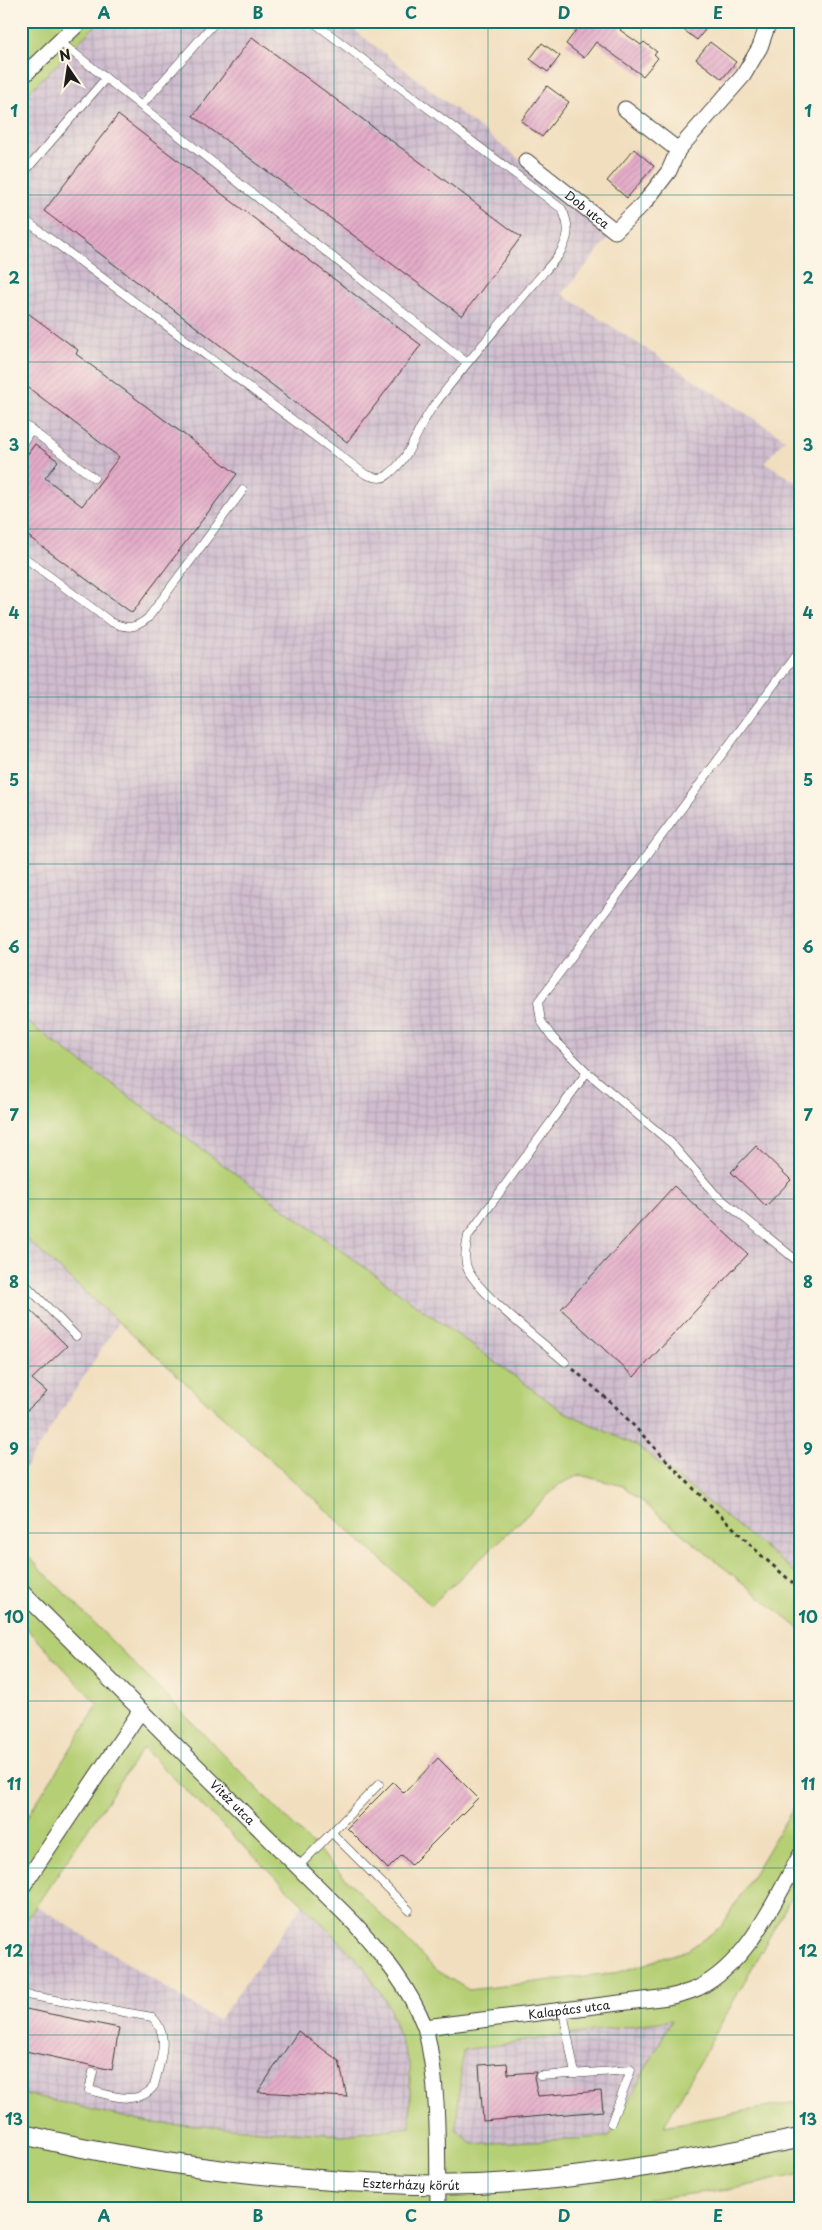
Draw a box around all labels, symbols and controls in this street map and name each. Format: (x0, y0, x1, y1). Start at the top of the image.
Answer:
text: A (98, 0, 111, 24)
text: B (253, 0, 264, 24)
text: C (405, 0, 417, 24)
text: D (558, 0, 570, 24)
text: E (713, 0, 723, 24)
north arrow (42, 42, 92, 92)
text: N (57, 43, 73, 66)
text: 1 (10, 98, 18, 122)
text: 1 (804, 98, 812, 122)
street label: Dob utca (561, 186, 614, 233)
text: 2 (8, 265, 20, 289)
text: 2 (802, 265, 814, 289)
text: 3 (9, 432, 19, 456)
text: 3 (803, 432, 813, 456)
text: 4 (9, 600, 20, 624)
text: 4 (803, 600, 814, 624)
text: 5 (9, 767, 19, 791)
text: 5 (803, 767, 813, 791)
text: 6 (8, 934, 20, 958)
text: 6 (802, 934, 814, 958)
text: 7 (9, 1102, 19, 1126)
text: 7 (803, 1102, 813, 1126)
text: 8 (9, 1269, 19, 1293)
text: 8 (803, 1269, 813, 1293)
text: 9 (9, 1436, 19, 1460)
text: 9 (803, 1436, 813, 1460)
text: 10 (4, 1604, 24, 1628)
text: 10 (798, 1604, 818, 1628)
text: 11 (7, 1771, 21, 1795)
text: 11 (801, 1771, 815, 1795)
street label: Vitéz utca (206, 1776, 260, 1829)
text: 12 (5, 1938, 23, 1962)
text: 12 (799, 1938, 817, 1962)
street label: Kalapács utca (527, 1995, 611, 2023)
text: 13 (5, 2106, 23, 2130)
text: 13 (799, 2106, 817, 2130)
street label: Eszterházy körút (362, 2173, 460, 2194)
text: A (98, 2203, 111, 2227)
text: B (253, 2203, 264, 2227)
text: C (405, 2203, 417, 2227)
text: D (558, 2203, 570, 2227)
text: E (713, 2203, 723, 2227)

